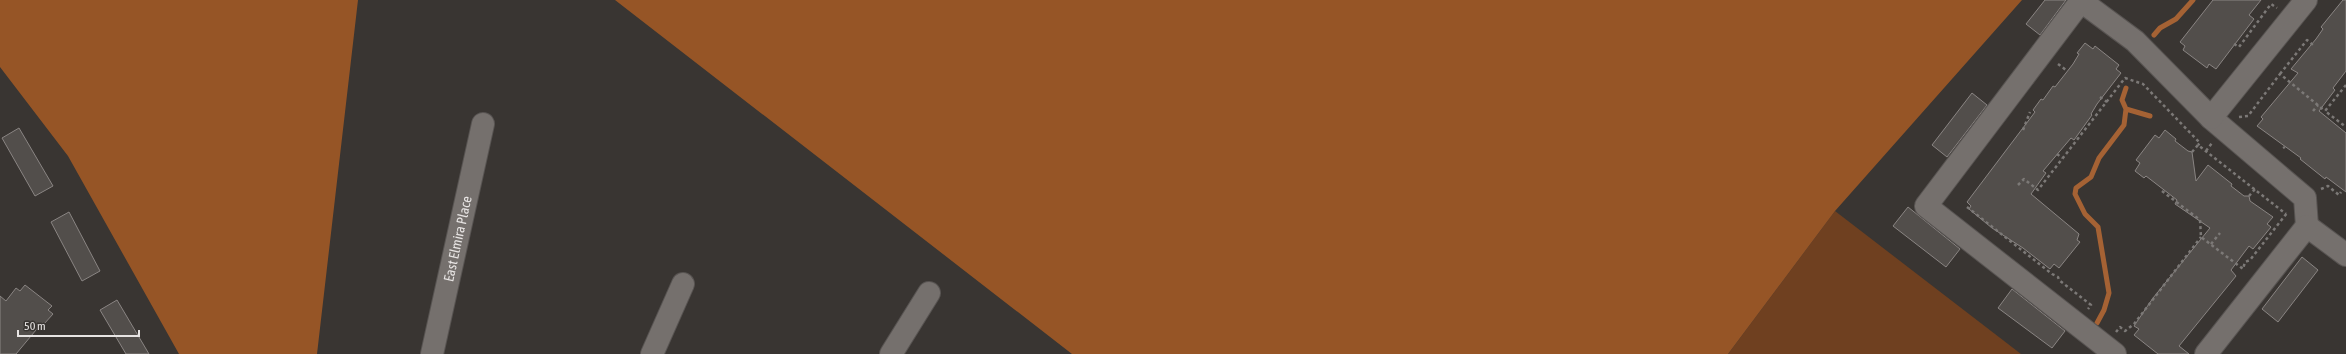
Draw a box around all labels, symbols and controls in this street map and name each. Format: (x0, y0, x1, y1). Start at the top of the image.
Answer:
street label: East Elmira Place (440, 194, 475, 283)
scale bar (18, 312, 139, 338)
text: 50 m (24, 319, 46, 333)

